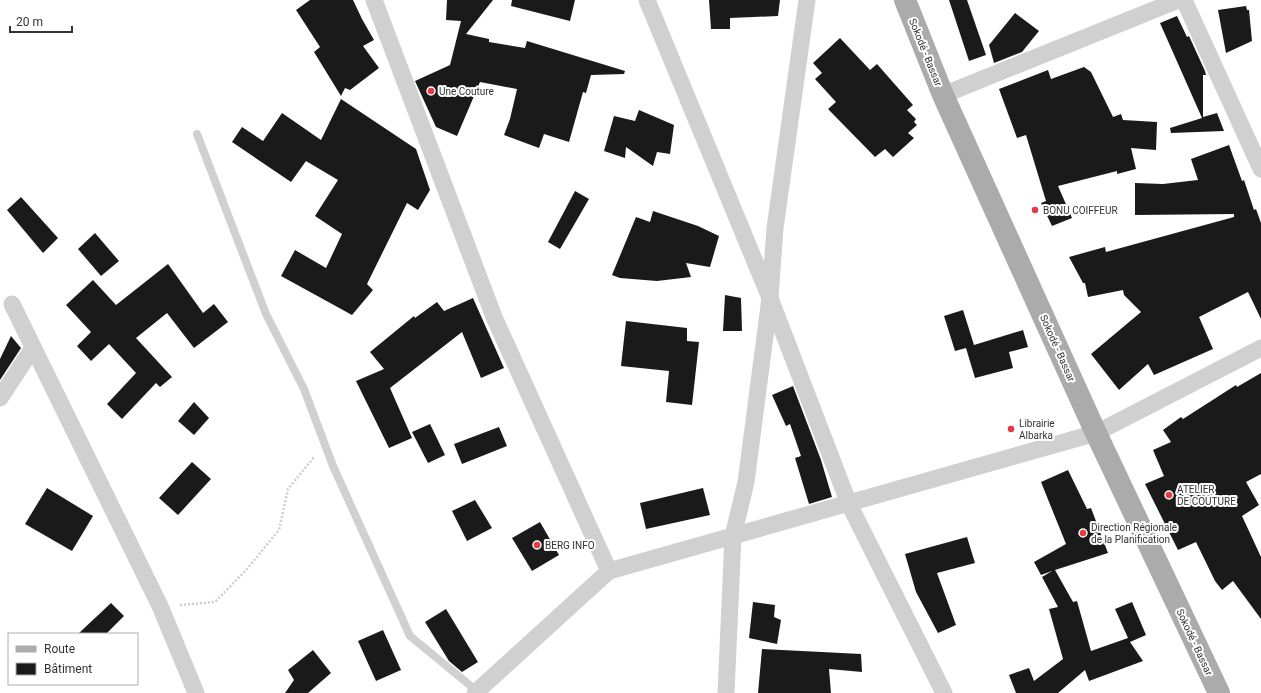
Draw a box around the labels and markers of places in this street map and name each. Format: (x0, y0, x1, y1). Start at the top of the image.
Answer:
marker: Une Couture (426, 86, 436, 96)
place label: Une Couture (439, 86, 494, 97)
marker: BONU COIFFEUR (1030, 205, 1040, 215)
place label: BONU COIFFEUR (1043, 205, 1118, 216)
place label: Librairie Albarka (1019, 418, 1055, 441)
marker: Librairie Albarka (1006, 424, 1016, 434)
place label: ATELIER DE COUTURE (1177, 484, 1236, 507)
marker: ATELIER DE COUTURE (1164, 490, 1174, 500)
place label: Direction Régionale de la Planification (1091, 522, 1177, 545)
marker: Direction Régionale de la Planification (1078, 528, 1088, 538)
marker: BERG INFO (532, 540, 542, 550)
place label: BERG INFO (545, 540, 595, 551)

